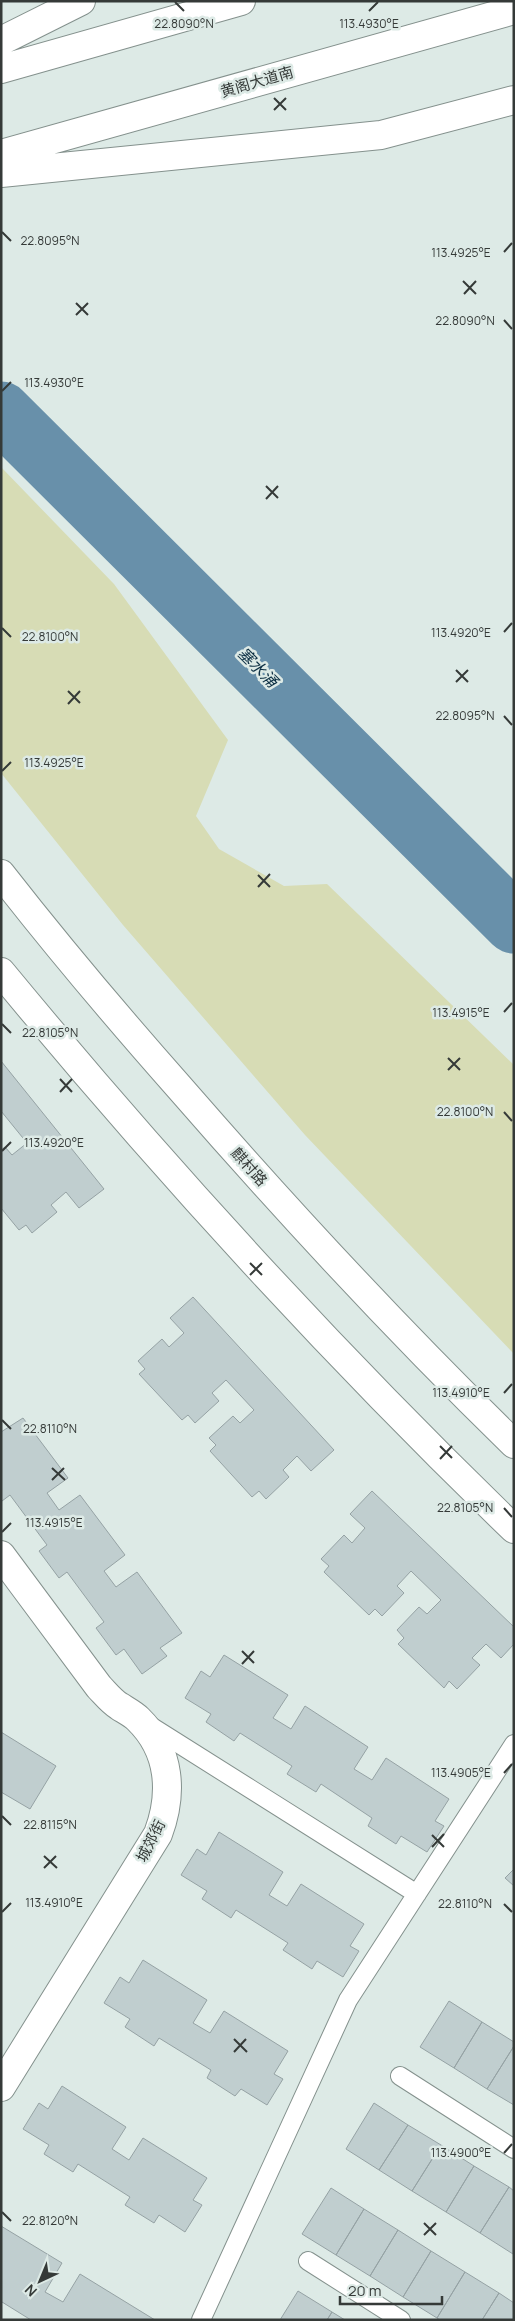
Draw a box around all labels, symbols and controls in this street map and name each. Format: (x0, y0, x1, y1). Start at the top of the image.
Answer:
text: 22.8090°N (154, 15, 214, 32)
text: 113.4930°E (339, 15, 399, 32)
street label: 黄阁大道南 (218, 61, 296, 102)
text: 22.8095°N (21, 232, 80, 249)
text: 113.4925°E (431, 244, 491, 261)
text: 22.8090°N (435, 312, 495, 329)
text: 113.4930°E (24, 374, 84, 391)
text: 113.4920°E (431, 624, 491, 641)
text: 22.8100°N (22, 628, 78, 645)
water label: 塞水涌 (233, 642, 284, 693)
text: 22.8095°N (436, 707, 495, 724)
text: 113.4925°E (24, 754, 84, 771)
text: 113.4915°E (432, 1004, 490, 1021)
text: 22.8105°N (22, 1024, 78, 1041)
text: 22.8100°N (437, 1103, 493, 1120)
text: 113.4920°E (24, 1134, 84, 1151)
street label: 麒村路 (227, 1143, 272, 1190)
text: 113.4910°E (432, 1384, 490, 1401)
text: 22.8110°N (23, 1420, 77, 1437)
text: 22.8105°N (437, 1499, 493, 1516)
text: 113.4915°E (25, 1514, 83, 1531)
text: 113.4905°E (431, 1764, 491, 1781)
text: 22.8115°N (23, 1816, 77, 1833)
street label: 城郊街 (131, 1816, 170, 1866)
text: 113.4910°E (25, 1894, 83, 1911)
text: 22.8110°N (438, 1895, 492, 1912)
text: 113.4900°E (431, 2144, 491, 2161)
text: 22.8120°N (22, 2212, 78, 2229)
north arrow (15, 2256, 65, 2306)
scale bar (340, 2274, 442, 2306)
text: N (20, 2280, 41, 2301)
text: 20 m (348, 2280, 381, 2301)

